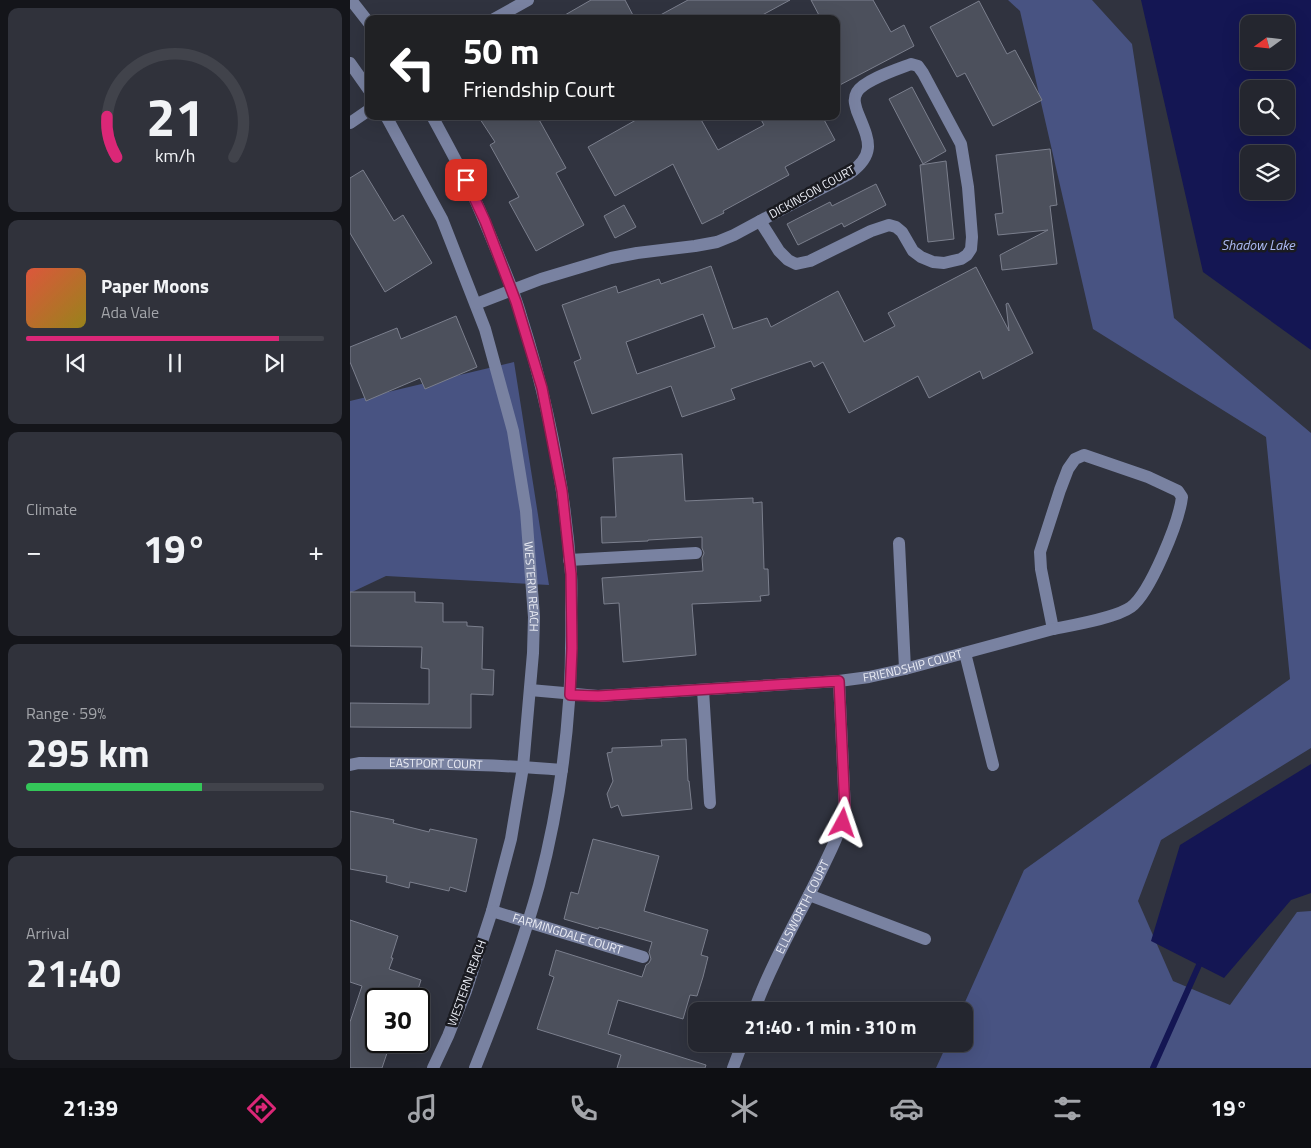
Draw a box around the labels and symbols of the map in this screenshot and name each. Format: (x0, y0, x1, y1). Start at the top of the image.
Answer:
north arrow (1240, 15, 1295, 70)
pin (445, 159, 487, 201)
street label: DICKINSON COURT (765, 160, 859, 223)
water label: Shadow Lake (1221, 234, 1296, 255)
street label: WESTERN REACH (519, 541, 544, 632)
street label: FRIENDSHIP COURT (862, 644, 965, 687)
street label: EASTPORT COURT (389, 753, 484, 774)
position arrow (816, 796, 868, 848)
street label: ELLSWORTH COURT (770, 856, 834, 957)
street label: FARMINGDALE COURT (510, 908, 626, 960)
street label: WESTERN REACH (442, 937, 491, 1029)
speed limit sign: 30 (365, 988, 430, 1053)

